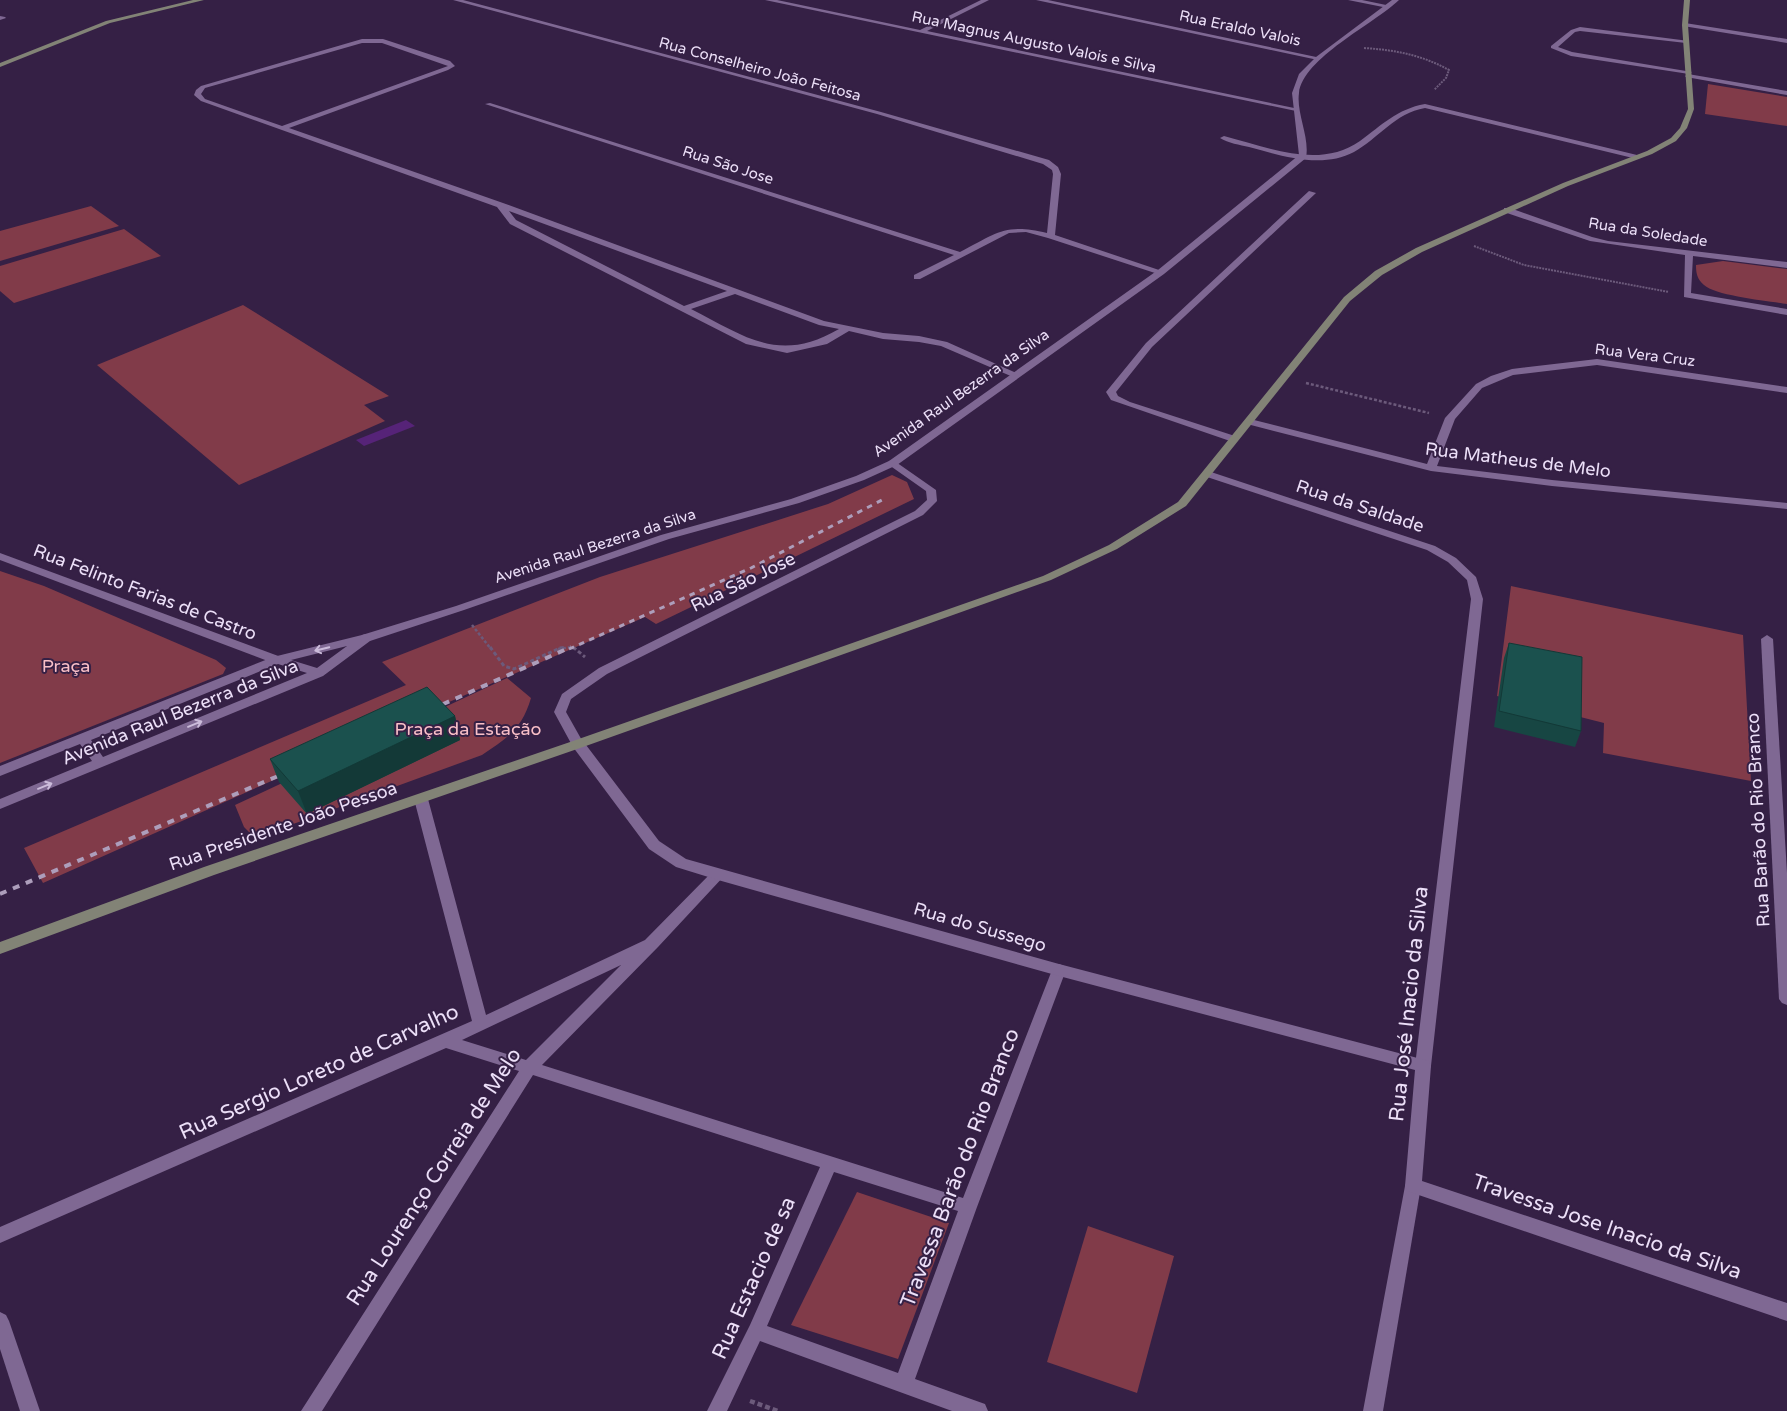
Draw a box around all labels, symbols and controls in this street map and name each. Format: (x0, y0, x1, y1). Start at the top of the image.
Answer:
street label: Rua Eraldo Valois (1178, 6, 1302, 50)
street label: Rua Magnus Augusto Valois e Silva (910, 7, 1158, 77)
street label: Rua Conselheiro João Feitosa (657, 33, 863, 105)
street label: Rua São Jose (680, 142, 776, 188)
street label: Rua da Soledade (1587, 214, 1709, 250)
street label: Avenida Raul Bezerra da Silva (870, 325, 1052, 461)
street label: Rua Vera Cruz (1594, 340, 1696, 370)
street label: Rua Matheus de Melo (1424, 438, 1612, 482)
street label: Rua da Saldade (1293, 475, 1427, 537)
street label: Avenida Raul Bezerra da Silva (492, 505, 698, 587)
street label: Rua Felinto Farias de Castro (30, 539, 260, 645)
street label: Rua São Jose (687, 547, 799, 617)
one-way arrow (314, 645, 330, 654)
street label: Avenida Raul Bezerra da Silva (59, 654, 301, 770)
park label: Praça (42, 655, 90, 677)
street label: Rua Barão do Rio Branco (1741, 712, 1775, 928)
park label: Praça da Estação (394, 718, 542, 740)
one-way arrow (188, 719, 203, 728)
street label: Rua Presidente João Pessoa (166, 777, 400, 875)
one-way arrow (37, 781, 52, 790)
street label: Rua José Inacio da Silva (1384, 885, 1434, 1123)
street label: Rua do Sussego (911, 898, 1049, 956)
street label: Rua Sergio Loreto de Carvalho (175, 999, 463, 1145)
street label: Travessa Barão do Rio Branco (895, 1025, 1025, 1311)
street label: Rua Lourenço Correia de Melo (341, 1044, 527, 1310)
street label: Travessa Jose Inacio da Silva (1469, 1169, 1745, 1285)
street label: Rua Estacio de sa (707, 1193, 801, 1363)

